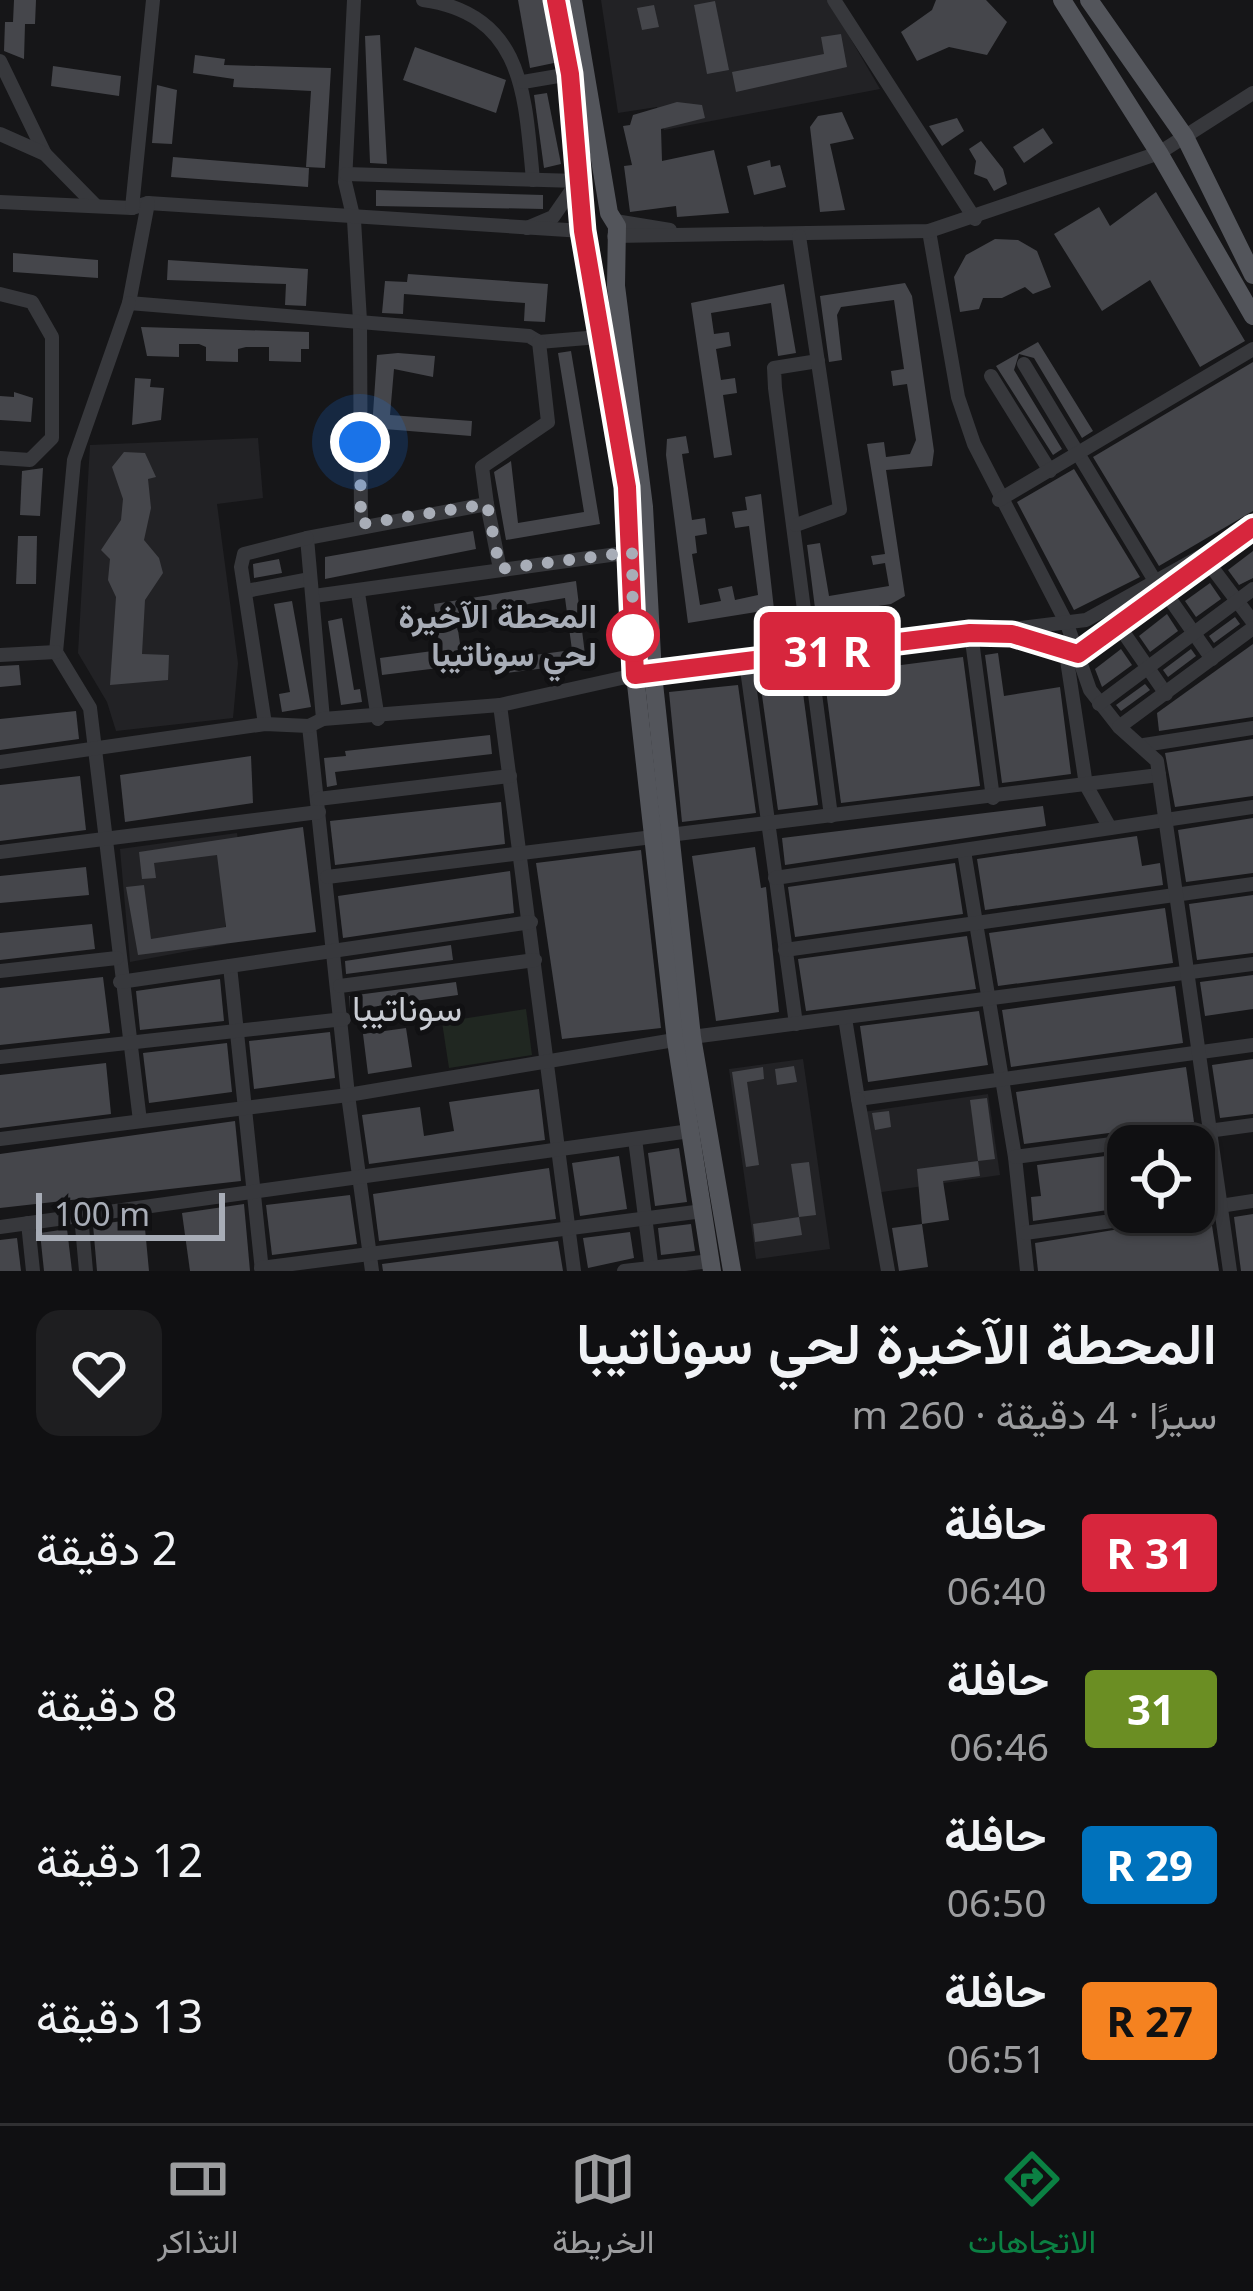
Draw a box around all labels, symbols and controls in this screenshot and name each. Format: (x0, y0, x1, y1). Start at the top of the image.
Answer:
your location (330, 412, 390, 472)
place label: المحطة الآخيرة لحي سوناتيبا (399, 593, 597, 682)
marker: المحطة الآخيرة لحي سوناتيبا (608, 610, 658, 660)
line badge: 31 R (743, 612, 911, 690)
text: 31 R (784, 622, 870, 679)
district label: سوناتيبا (352, 983, 462, 1032)
map controls (1107, 1125, 1215, 1233)
button: locate (1107, 1125, 1215, 1233)
scale bar (36, 1187, 225, 1240)
text: 100 m (54, 1191, 150, 1236)
text: المحطة الآخيرة لحي سوناتيبا (576, 1303, 1217, 1381)
button: heart (36, 1310, 162, 1436)
text: سيرًا · 4 دقيقة · 260 m (852, 1387, 1217, 1440)
text: حافلة (944, 1491, 1046, 1552)
text: 2 دقيقة (36, 1517, 178, 1578)
text: 31 R (1106, 1524, 1193, 1581)
text: 06:40 (947, 1563, 1046, 1616)
text: حافلة (947, 1647, 1049, 1708)
text: 8 دقيقة (36, 1673, 178, 1734)
text: 31 (1127, 1680, 1175, 1737)
text: 06:46 (949, 1719, 1049, 1772)
text: حافلة (944, 1803, 1046, 1864)
text: 12 دقيقة (36, 1829, 203, 1890)
text: 29 R (1106, 1836, 1193, 1893)
text: 06:50 (947, 1875, 1046, 1928)
text: حافلة (944, 1959, 1046, 2020)
text: 13 دقيقة (36, 1985, 203, 2046)
text: 27 R (1106, 1992, 1193, 2049)
text: 06:51 (947, 2031, 1046, 2084)
tab: التذاكر (157, 2146, 238, 2271)
tab: الخريطة (552, 2146, 654, 2271)
tab: الاتجاهات (968, 2146, 1096, 2271)

